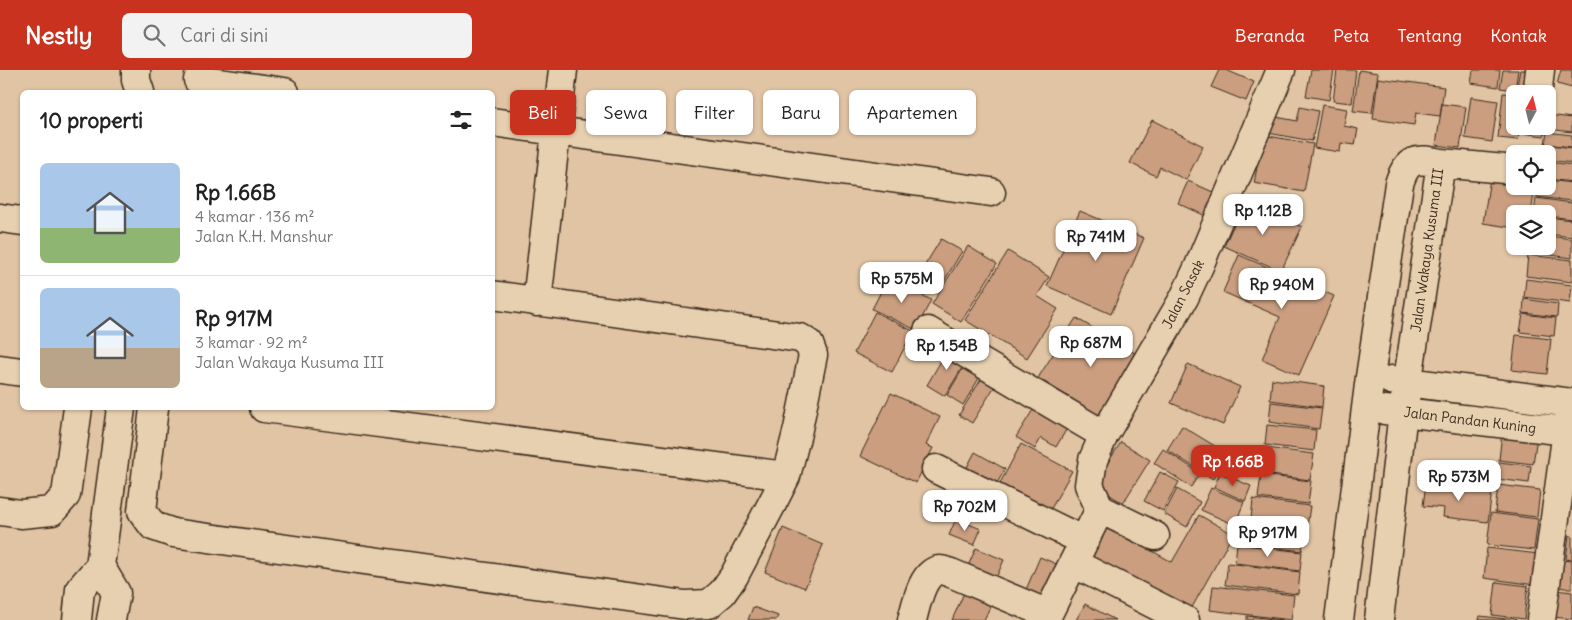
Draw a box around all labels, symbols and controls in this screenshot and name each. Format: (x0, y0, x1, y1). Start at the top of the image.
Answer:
search box (122, 13, 472, 58)
text: Nestly (25, 20, 92, 50)
icon: search (140, 21, 168, 49)
text: Cari di sini (180, 23, 268, 47)
text: Beranda (1235, 24, 1305, 47)
text: Peta (1333, 24, 1369, 47)
text: Tentang (1397, 24, 1462, 47)
text: Kontak (1490, 24, 1547, 47)
north arrow (1506, 85, 1556, 135)
map controls (1506, 85, 1556, 255)
chip: Beli (510, 90, 576, 135)
chip: Sewa (586, 90, 666, 135)
chip: Filter (676, 90, 753, 135)
chip: Baru (763, 90, 839, 135)
chip: Apartemen (849, 90, 976, 135)
icon: filters (447, 106, 475, 134)
text: 10 properti (40, 107, 143, 134)
button: locate (1506, 145, 1556, 195)
street label: Jalan Wakaya Kusuma III (1407, 167, 1447, 333)
text: Rp 1.66B (195, 179, 276, 206)
icon: home (80, 183, 140, 243)
pin: Rp 1.12B (1211, 194, 1315, 236)
text: Rp 1.12B (1234, 200, 1292, 220)
button: layers (1506, 205, 1556, 255)
text: 4 kamar · 136 m² (195, 206, 315, 226)
pin: Rp 741M (1050, 220, 1142, 262)
text: Jalan K.H. Manshur (195, 226, 333, 246)
text: Rp 741M (1066, 226, 1126, 246)
street label: Jalan Sasak (1158, 257, 1208, 331)
pin: Rp 575M (856, 262, 948, 304)
text: Rp 575M (871, 268, 933, 288)
pin: Rp 940M (1236, 268, 1328, 310)
text: Rp 940M (1249, 274, 1315, 294)
text: Rp 917M (195, 305, 273, 332)
icon: home (80, 308, 140, 368)
pin: Rp 687M (1045, 326, 1137, 368)
pin: Rp 1.54B (895, 328, 999, 371)
text: 3 kamar · 92 m² (195, 332, 308, 352)
text: Rp 687M (1060, 332, 1122, 352)
text: Rp 1.54B (916, 335, 978, 355)
text: Jalan Wakaya Kusuma III (195, 352, 384, 372)
street label: Jalan Pandan Kuning (1403, 403, 1537, 437)
pin: Rp 1.66B (1181, 444, 1285, 487)
text: Rp 1.66B (1202, 451, 1264, 471)
pin: Rp 573M (1413, 460, 1505, 502)
text: Rp 573M (1428, 466, 1490, 486)
pin: Rp 702M (919, 490, 1011, 532)
text: Rp 702M (933, 496, 997, 516)
pin: Rp 917M (1222, 516, 1314, 558)
text: Rp 917M (1238, 522, 1298, 542)

